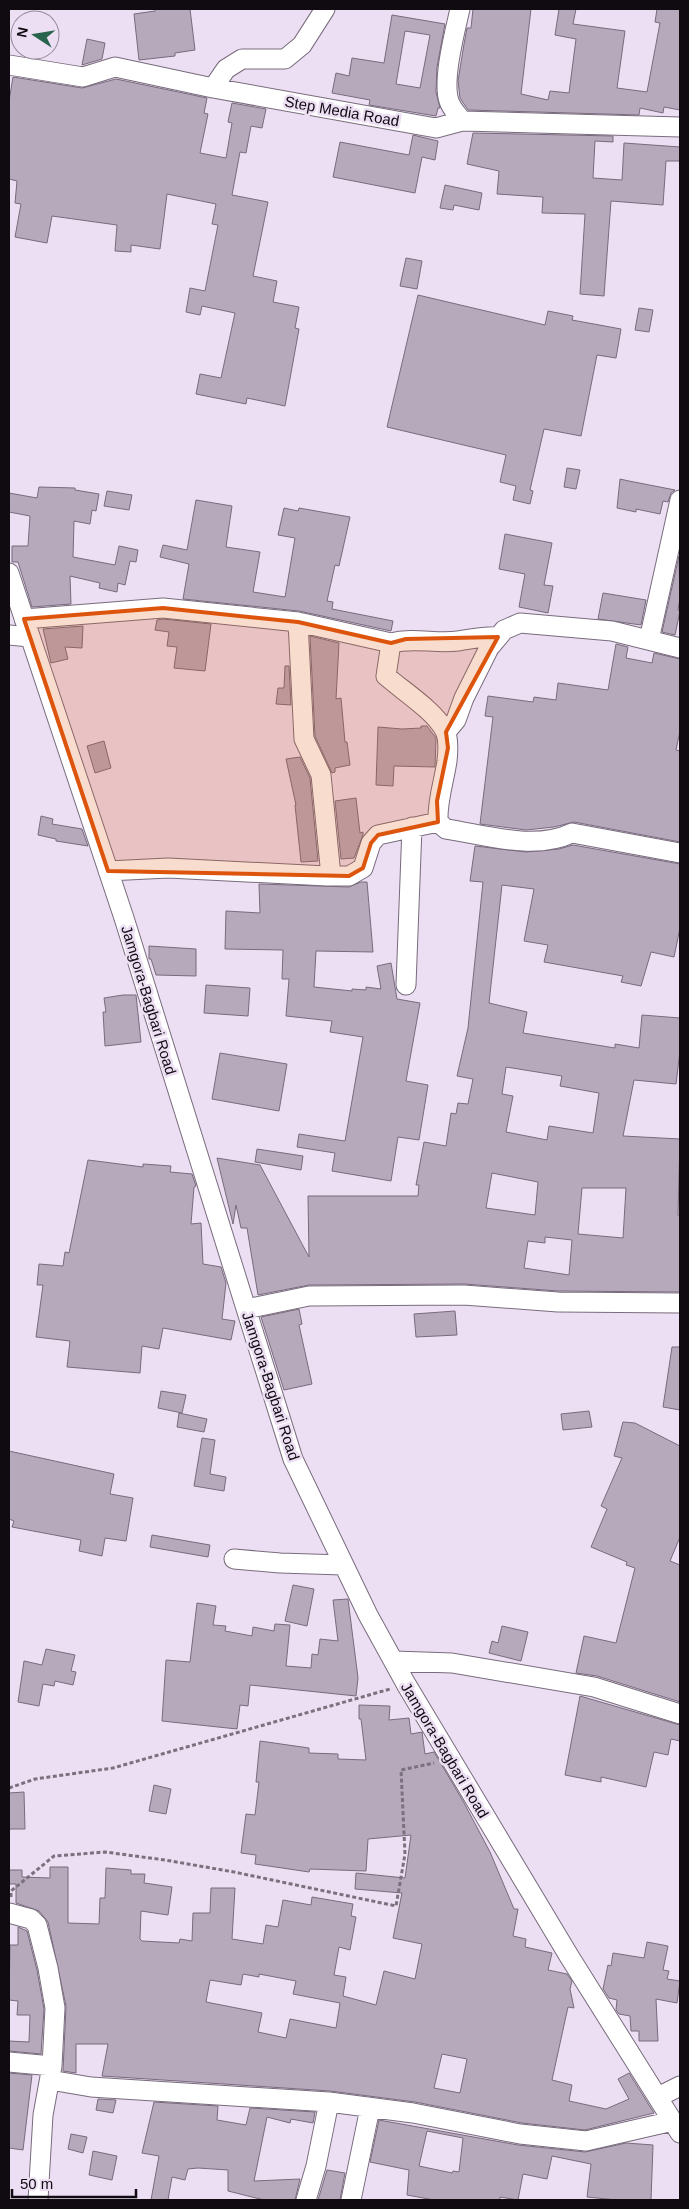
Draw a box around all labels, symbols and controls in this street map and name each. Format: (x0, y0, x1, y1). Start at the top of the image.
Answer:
north arrow (10, 10, 60, 60)
text: N (13, 26, 31, 39)
street label: Step Media Road (283, 93, 401, 129)
street label: Jamgora-Bagbari Road (118, 923, 180, 1077)
street label: Jamgora-Bagbari Road (239, 1310, 303, 1462)
street label: Jamgora-Bagbari Road (398, 1679, 492, 1821)
scale bar (12, 2166, 136, 2198)
text: 50 m (20, 2175, 53, 2192)

